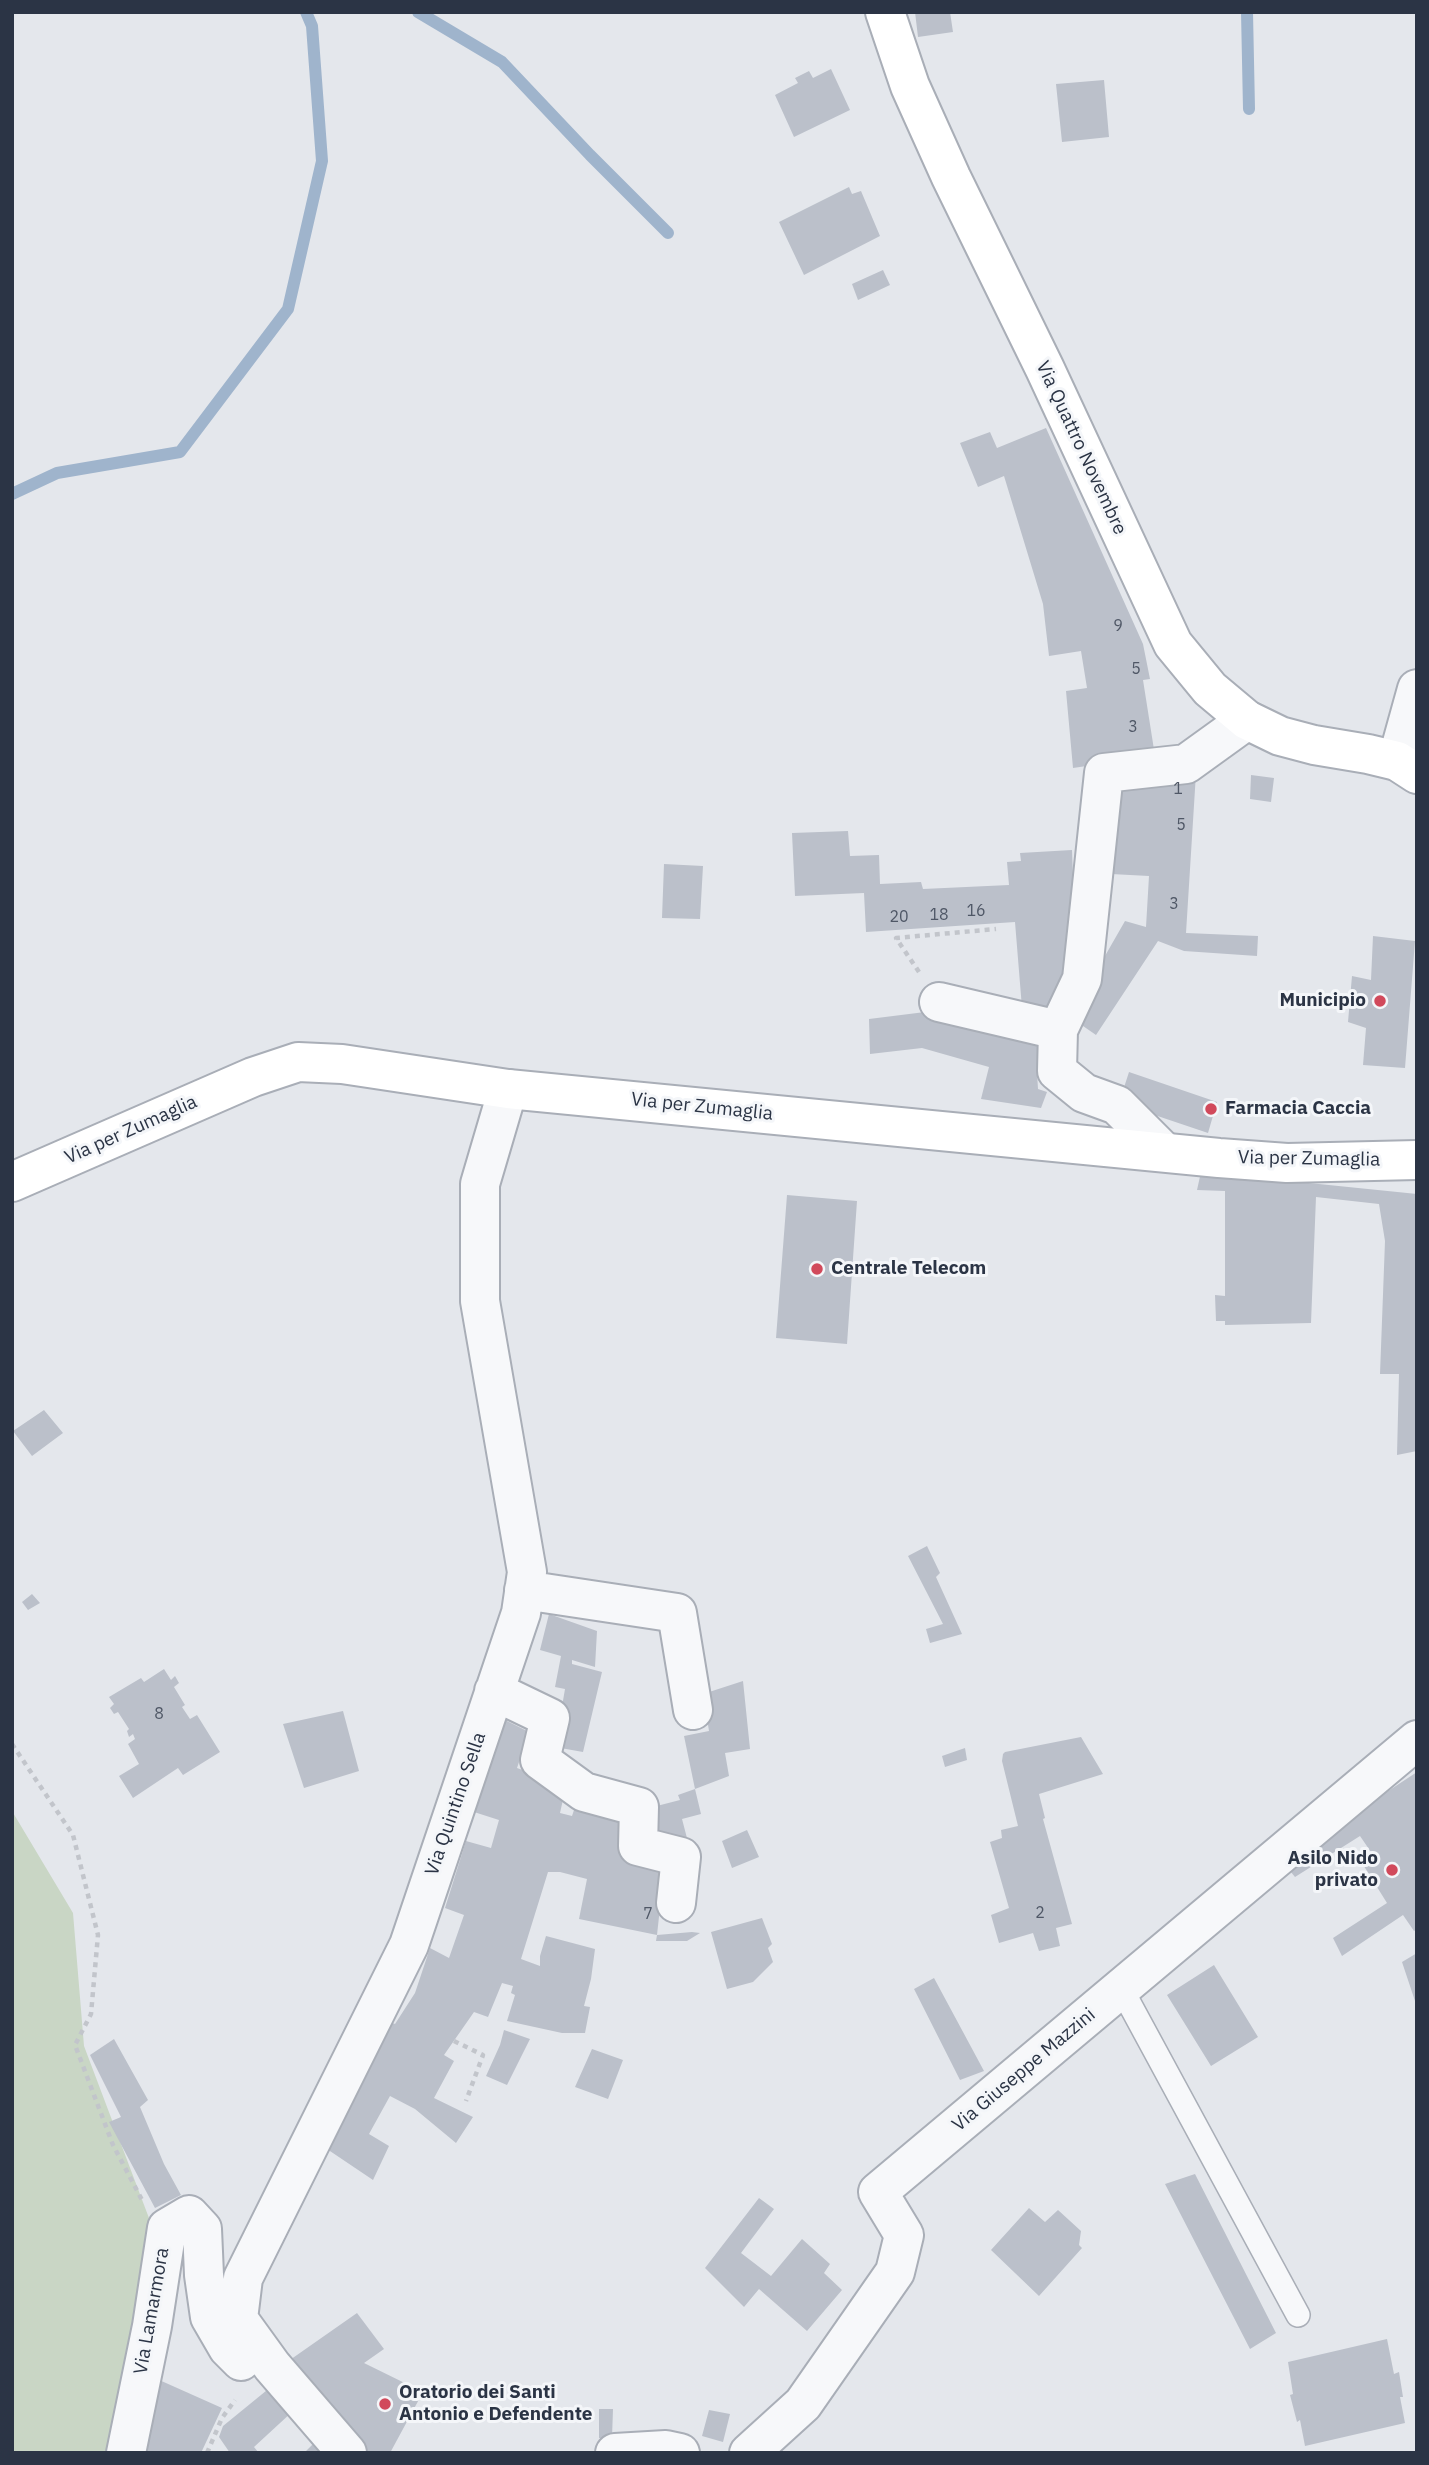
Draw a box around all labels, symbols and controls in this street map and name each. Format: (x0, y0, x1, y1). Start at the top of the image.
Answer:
street label: Via Quattro Novembre (1031, 358, 1131, 538)
house number: 9 (1113, 616, 1123, 636)
house number: 5 (1131, 659, 1141, 679)
house number: 3 (1128, 717, 1138, 737)
house number: 1 (1173, 779, 1183, 799)
house number: 5 (1176, 815, 1186, 835)
house number: 3 (1169, 894, 1179, 914)
house number: 16 (966, 901, 986, 921)
house number: 18 (929, 905, 949, 925)
house number: 20 (889, 907, 909, 927)
place label: Municipio (1279, 990, 1366, 1012)
marker: Municipio (1372, 993, 1388, 1009)
street label: Via per Zumaglia (630, 1088, 774, 1126)
street label: Via per Zumaglia (61, 1091, 201, 1169)
place label: Farmacia Caccia (1225, 1098, 1371, 1120)
marker: Farmacia Caccia (1203, 1101, 1219, 1117)
street label: Via per Zumaglia (1238, 1146, 1380, 1172)
place label: Centrale Telecom (831, 1258, 986, 1280)
marker: Centrale Telecom (809, 1261, 825, 1277)
house number: 8 (154, 1704, 164, 1724)
street label: Via Quintino Sella (421, 1729, 491, 1879)
place label: Asilo Nido privato (1288, 1848, 1378, 1892)
marker: Asilo Nido privato (1384, 1862, 1400, 1878)
house number: 2 (1035, 1903, 1045, 1923)
house number: 7 (643, 1904, 653, 1924)
street label: Via Giuseppe Mazzini (948, 2003, 1100, 2137)
street label: Via Lamarmora (130, 2246, 174, 2376)
place label: Oratorio dei Santi Antonio e Defendente (399, 2382, 593, 2426)
marker: Oratorio dei Santi Antonio e Defendente (377, 2396, 393, 2412)

